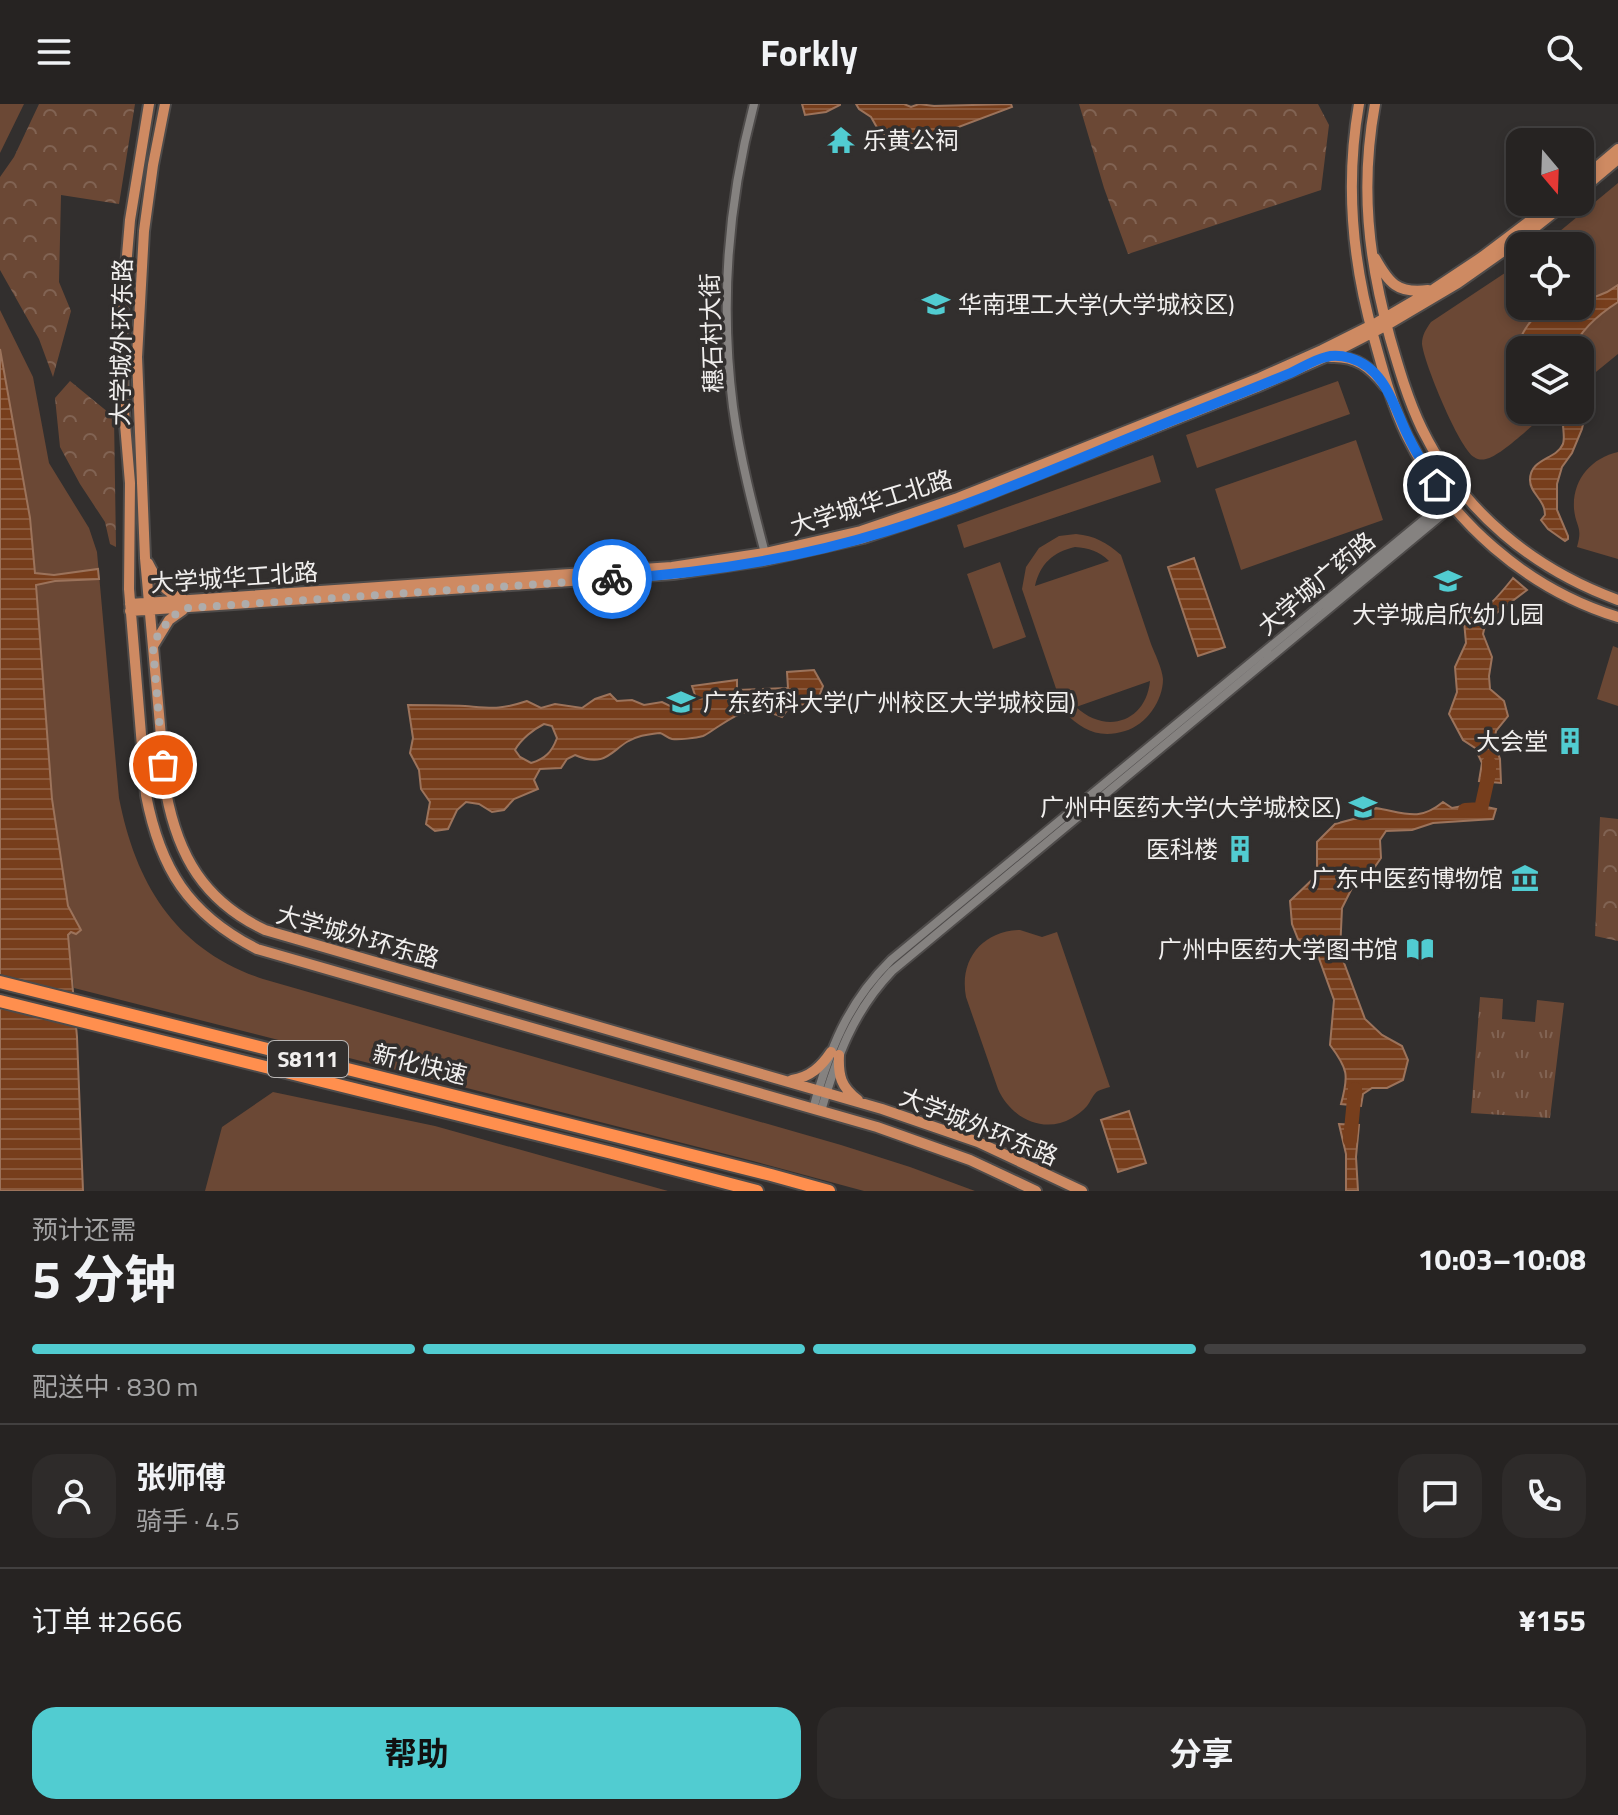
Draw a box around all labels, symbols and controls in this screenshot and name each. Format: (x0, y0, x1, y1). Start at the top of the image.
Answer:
text: Forkly (760, 25, 858, 80)
icon: menu (32, 30, 76, 74)
icon: search (1542, 30, 1586, 74)
place label: 乐黄公祠 (863, 122, 959, 158)
temple icon: 乐黄公祠 (826, 125, 856, 155)
north arrow (1506, 128, 1594, 216)
map controls (1506, 128, 1594, 424)
button: locate (1506, 232, 1594, 320)
street label: 大学城外环东路 (102, 258, 140, 426)
street label: 穗石村大街 (691, 272, 731, 394)
place label: 华南理工大学(大学城校区) (958, 286, 1235, 322)
school or university icon: 华南理工大学(大学城校区) (921, 289, 951, 319)
button: layers (1506, 336, 1594, 424)
pin (1403, 451, 1471, 519)
street label: 大学城华工北路 (785, 460, 957, 544)
icon: home (1415, 463, 1459, 507)
street label: 大学城广药路 (1249, 523, 1383, 643)
courier (572, 539, 652, 619)
street label: 大学城华工北路 (149, 553, 319, 601)
icon: bike (590, 557, 634, 601)
school or university icon: 大学城启欣幼儿园 (1433, 566, 1463, 596)
place label: 大学城启欣幼儿园 (1352, 596, 1544, 632)
place label: 广东药科大学(广州校区大学城校园) (703, 684, 1076, 720)
school or university icon: 广东药科大学(广州校区大学城校园) (666, 687, 696, 717)
place label: 大会堂 (1476, 723, 1548, 759)
building icon: 大会堂 (1555, 726, 1585, 756)
pin (129, 731, 197, 799)
icon: bag (141, 743, 185, 787)
place label: 广州中医药大学(大学城校区) (1040, 789, 1341, 825)
school or university icon: 广州中医药大学(大学城校区) (1348, 792, 1378, 822)
place label: 医科楼 (1146, 831, 1218, 867)
building icon: 医科楼 (1225, 834, 1255, 864)
place label: 广东中医药博物馆 (1311, 860, 1503, 896)
museum icon: 广东中医药博物馆 (1510, 863, 1540, 893)
street label: 大学城外环东路 (272, 896, 444, 976)
place label: 广州中医药大学图书馆 (1158, 931, 1398, 967)
library icon: 广州中医药大学图书馆 (1405, 934, 1435, 964)
street label: 新化快速 (369, 1035, 471, 1093)
road number: S8111 (268, 1041, 348, 1077)
street label: 大学城外环东路 (894, 1078, 1064, 1174)
text: 预计还需 (32, 1210, 136, 1249)
text: 10:03–10:08 (1418, 1236, 1586, 1282)
text: 5 分钟 (32, 1239, 177, 1318)
text: 配送中 · 830 m (32, 1367, 198, 1406)
button: person (32, 1454, 116, 1538)
text: 张师傅 (136, 1454, 226, 1500)
button: chat (1398, 1454, 1482, 1538)
button: phone (1502, 1454, 1586, 1538)
text: 骑手 · 4.5 (136, 1501, 240, 1540)
text: ¥155 (1519, 1597, 1586, 1643)
text: 订单 #2666 (32, 1598, 183, 1644)
button: 帮助 (32, 1707, 801, 1799)
button: 分享 (817, 1707, 1586, 1799)

